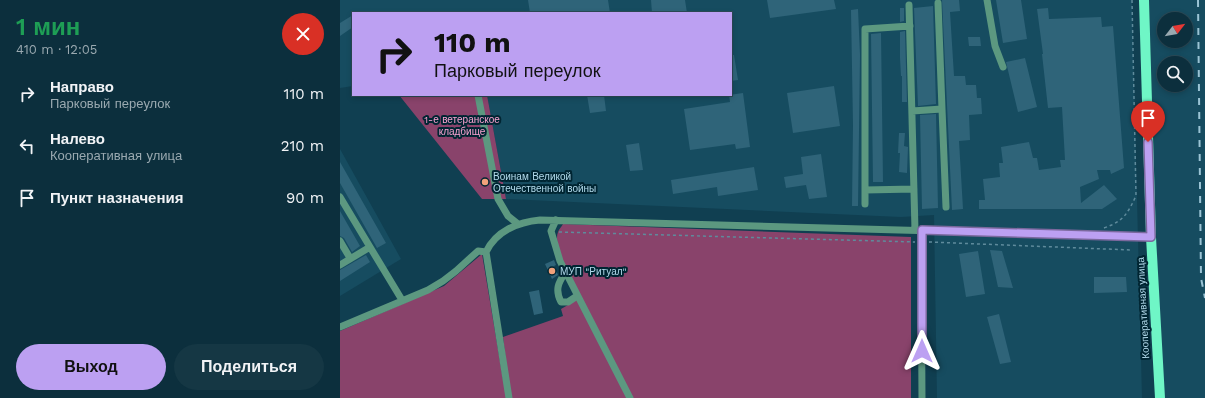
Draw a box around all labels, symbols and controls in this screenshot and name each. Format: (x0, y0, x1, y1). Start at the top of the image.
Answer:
north arrow (1157, 12, 1193, 48)
map controls (1157, 12, 1193, 92)
text: 1 мин (16, 13, 80, 41)
button: close (282, 13, 324, 55)
text: 110 m (434, 26, 511, 59)
icon: right (368, 28, 420, 80)
text: 410 m · 12:05 (16, 42, 97, 57)
button: search (1157, 56, 1193, 92)
text: Парковый переулок (434, 60, 601, 81)
text: Направо (50, 78, 114, 96)
icon: right (16, 83, 38, 105)
text: 110 m (284, 85, 324, 103)
text: Парковый переулок (50, 96, 170, 111)
pin (1131, 101, 1165, 142)
icon: arrive (1137, 107, 1159, 129)
park label: 1-е ветеранское кладбище (424, 114, 500, 137)
text: Налево (50, 130, 105, 148)
icon: left (16, 135, 38, 157)
text: 210 m (281, 137, 324, 155)
text: Кооперативная улица (50, 148, 182, 163)
place label: Воинам Великой Отечественной войны (493, 171, 596, 194)
marker: Воинам Великой Отечественной войны (480, 177, 490, 187)
icon: arrive (16, 187, 38, 209)
text: Пункт назначения (50, 189, 183, 207)
text: 90 m (286, 189, 324, 207)
street label: Кооперативная улица (1135, 256, 1151, 359)
marker: МУП "Ритуал" (547, 266, 557, 276)
place label: МУП "Ритуал" (560, 266, 627, 277)
position arrow (901, 330, 943, 372)
button: Выход (16, 344, 166, 390)
button: Поделиться (174, 344, 324, 390)

